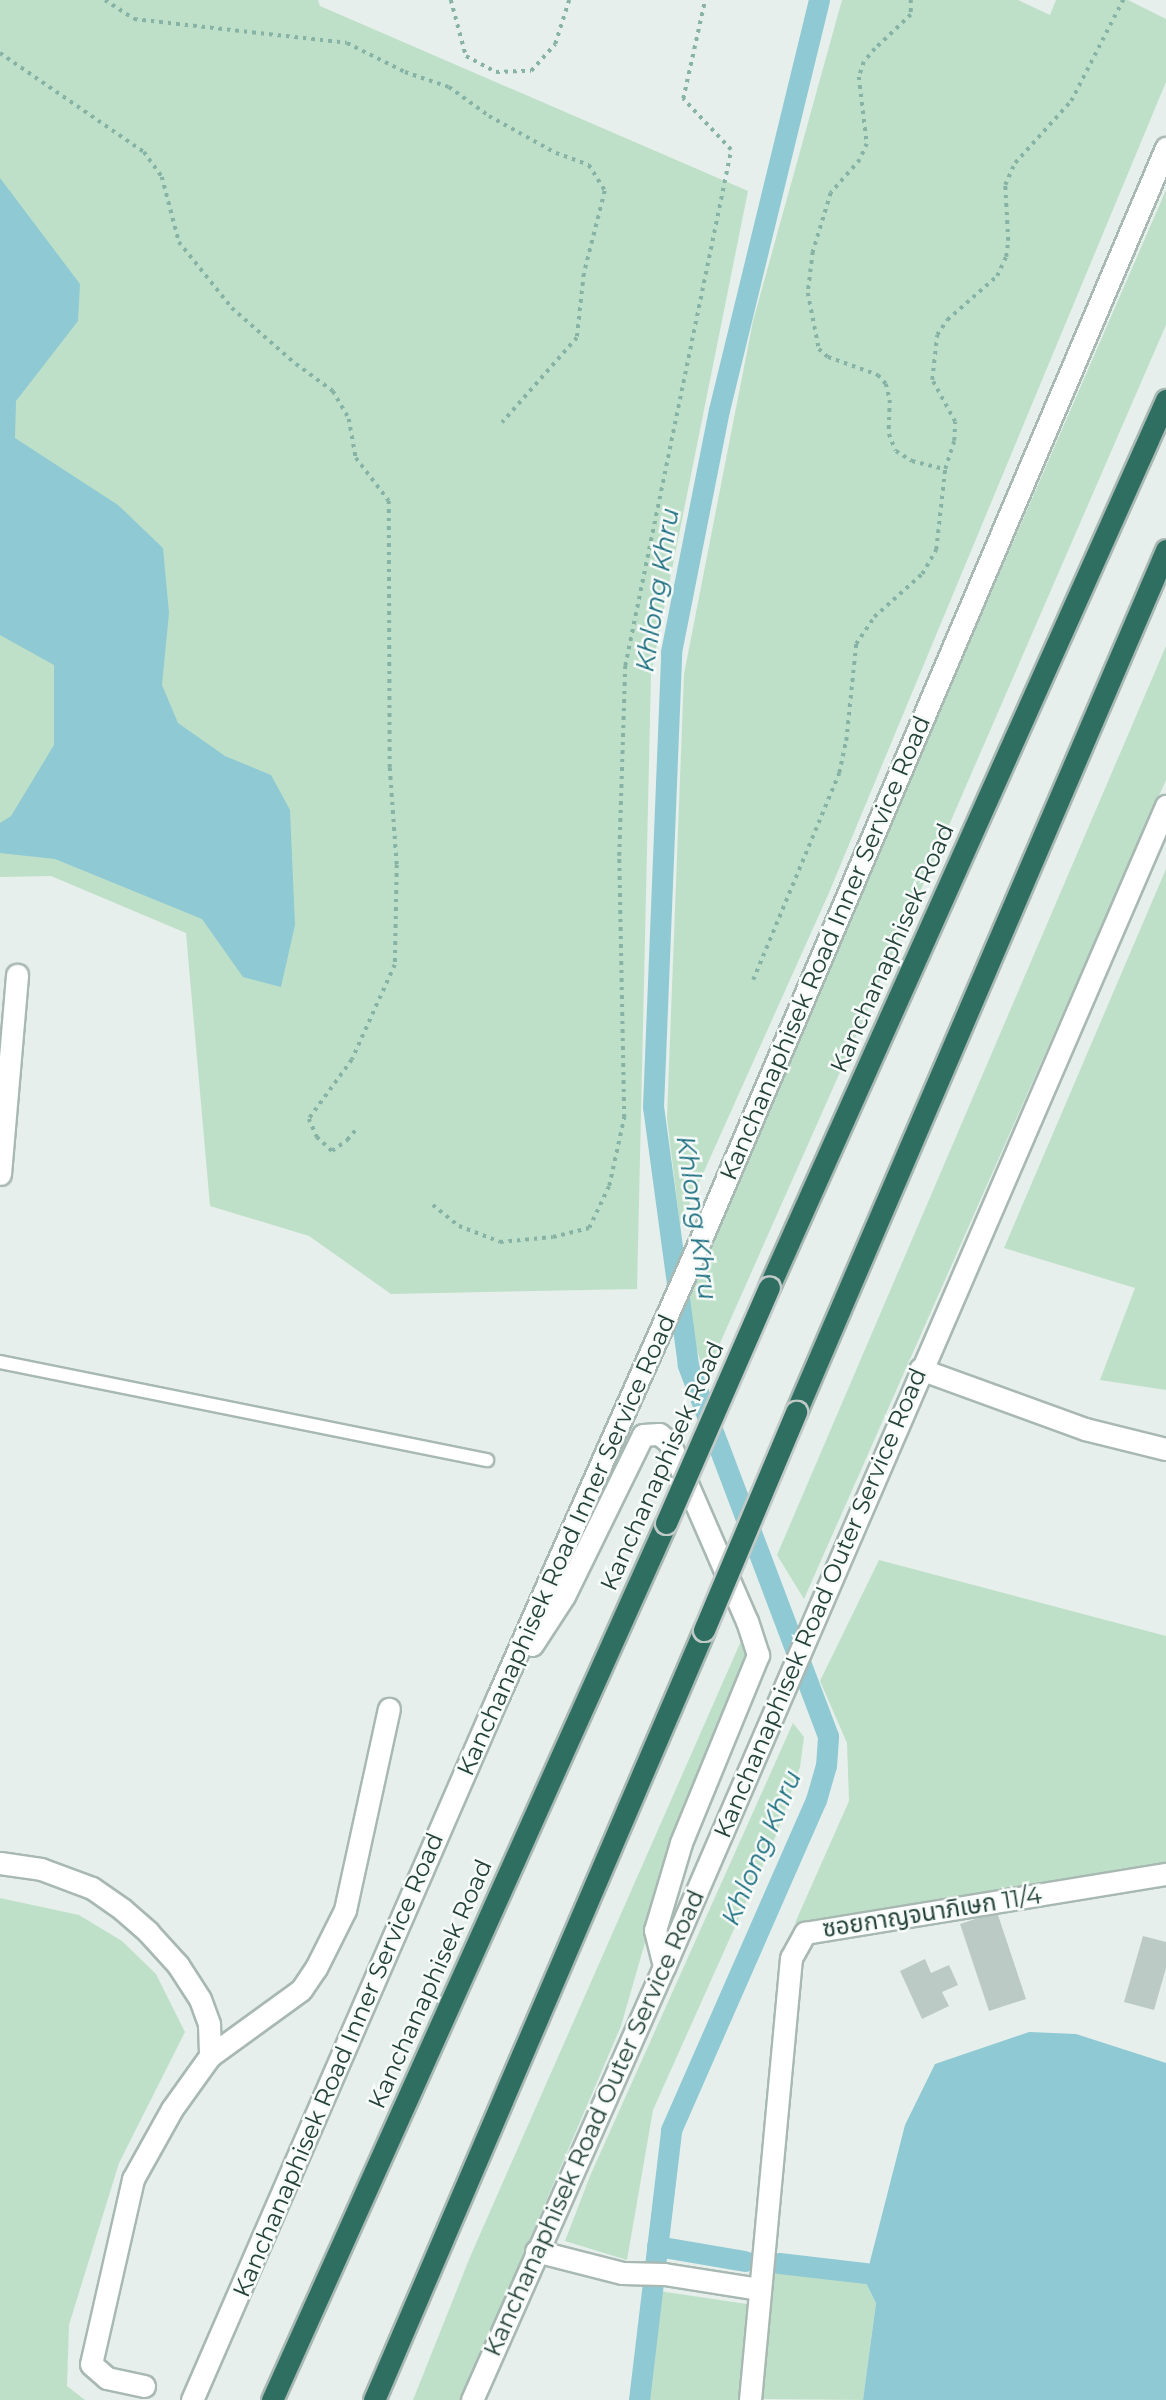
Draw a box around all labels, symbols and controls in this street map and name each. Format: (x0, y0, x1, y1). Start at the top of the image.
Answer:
water label: Khlong Khru (630, 506, 686, 674)
street label: Kanchanaphisek Road Inner Service Road (714, 711, 936, 1185)
street label: Kanchanaphisek Road (824, 819, 960, 1077)
water label: Khlong Khru (669, 1134, 723, 1302)
street label: Kanchanaphisek Road Inner Service Road (451, 1310, 681, 1780)
street label: Kanchanaphisek Road (594, 1337, 730, 1595)
street label: Kanchanaphisek Road Outer Service Road (708, 1364, 932, 1842)
water label: Khlong Khru (715, 1766, 809, 1930)
street label: Kanchanaphisek Road Inner Service Road (227, 1828, 449, 2302)
street label: Kanchanaphisek Road (362, 1855, 498, 2113)
street label: ซอยกาญจนาภิเษก 11/4 (820, 1880, 1044, 1944)
street label: Kanchanaphisek Road Outer Service Road (478, 1885, 710, 2361)

